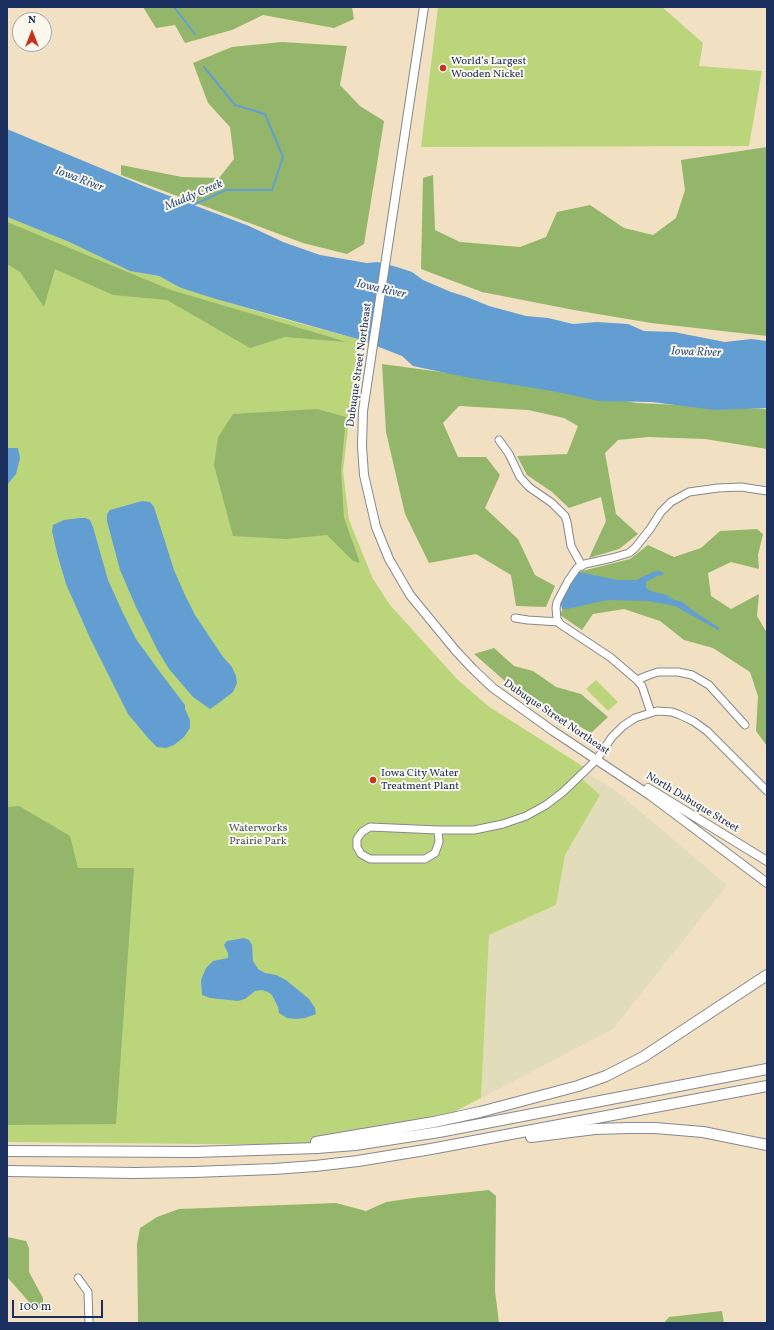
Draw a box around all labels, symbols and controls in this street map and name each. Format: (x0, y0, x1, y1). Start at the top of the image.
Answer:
north arrow (12, 12, 52, 52)
text: N (28, 13, 36, 28)
place label: World’s Largest Wooden Nickel (451, 55, 526, 81)
marker: World’s Largest Wooden Nickel (438, 63, 448, 73)
water label: Iowa River (53, 164, 105, 196)
water label: Muddy Creek (163, 177, 225, 215)
water label: Iowa River (355, 277, 407, 303)
street label: Dubuque Street Northeast (345, 302, 375, 428)
water label: Iowa River (670, 345, 722, 361)
street label: Dubuque Street Northeast (500, 677, 612, 759)
place label: Iowa City Water Treatment Plant (381, 767, 459, 793)
street label: North Dubuque Street (643, 770, 741, 836)
marker: Iowa City Water Treatment Plant (368, 775, 378, 785)
park label: Waterworks Prairie Park (229, 822, 287, 848)
scale bar (14, 1292, 105, 1318)
text: 100 m (19, 1299, 51, 1315)

